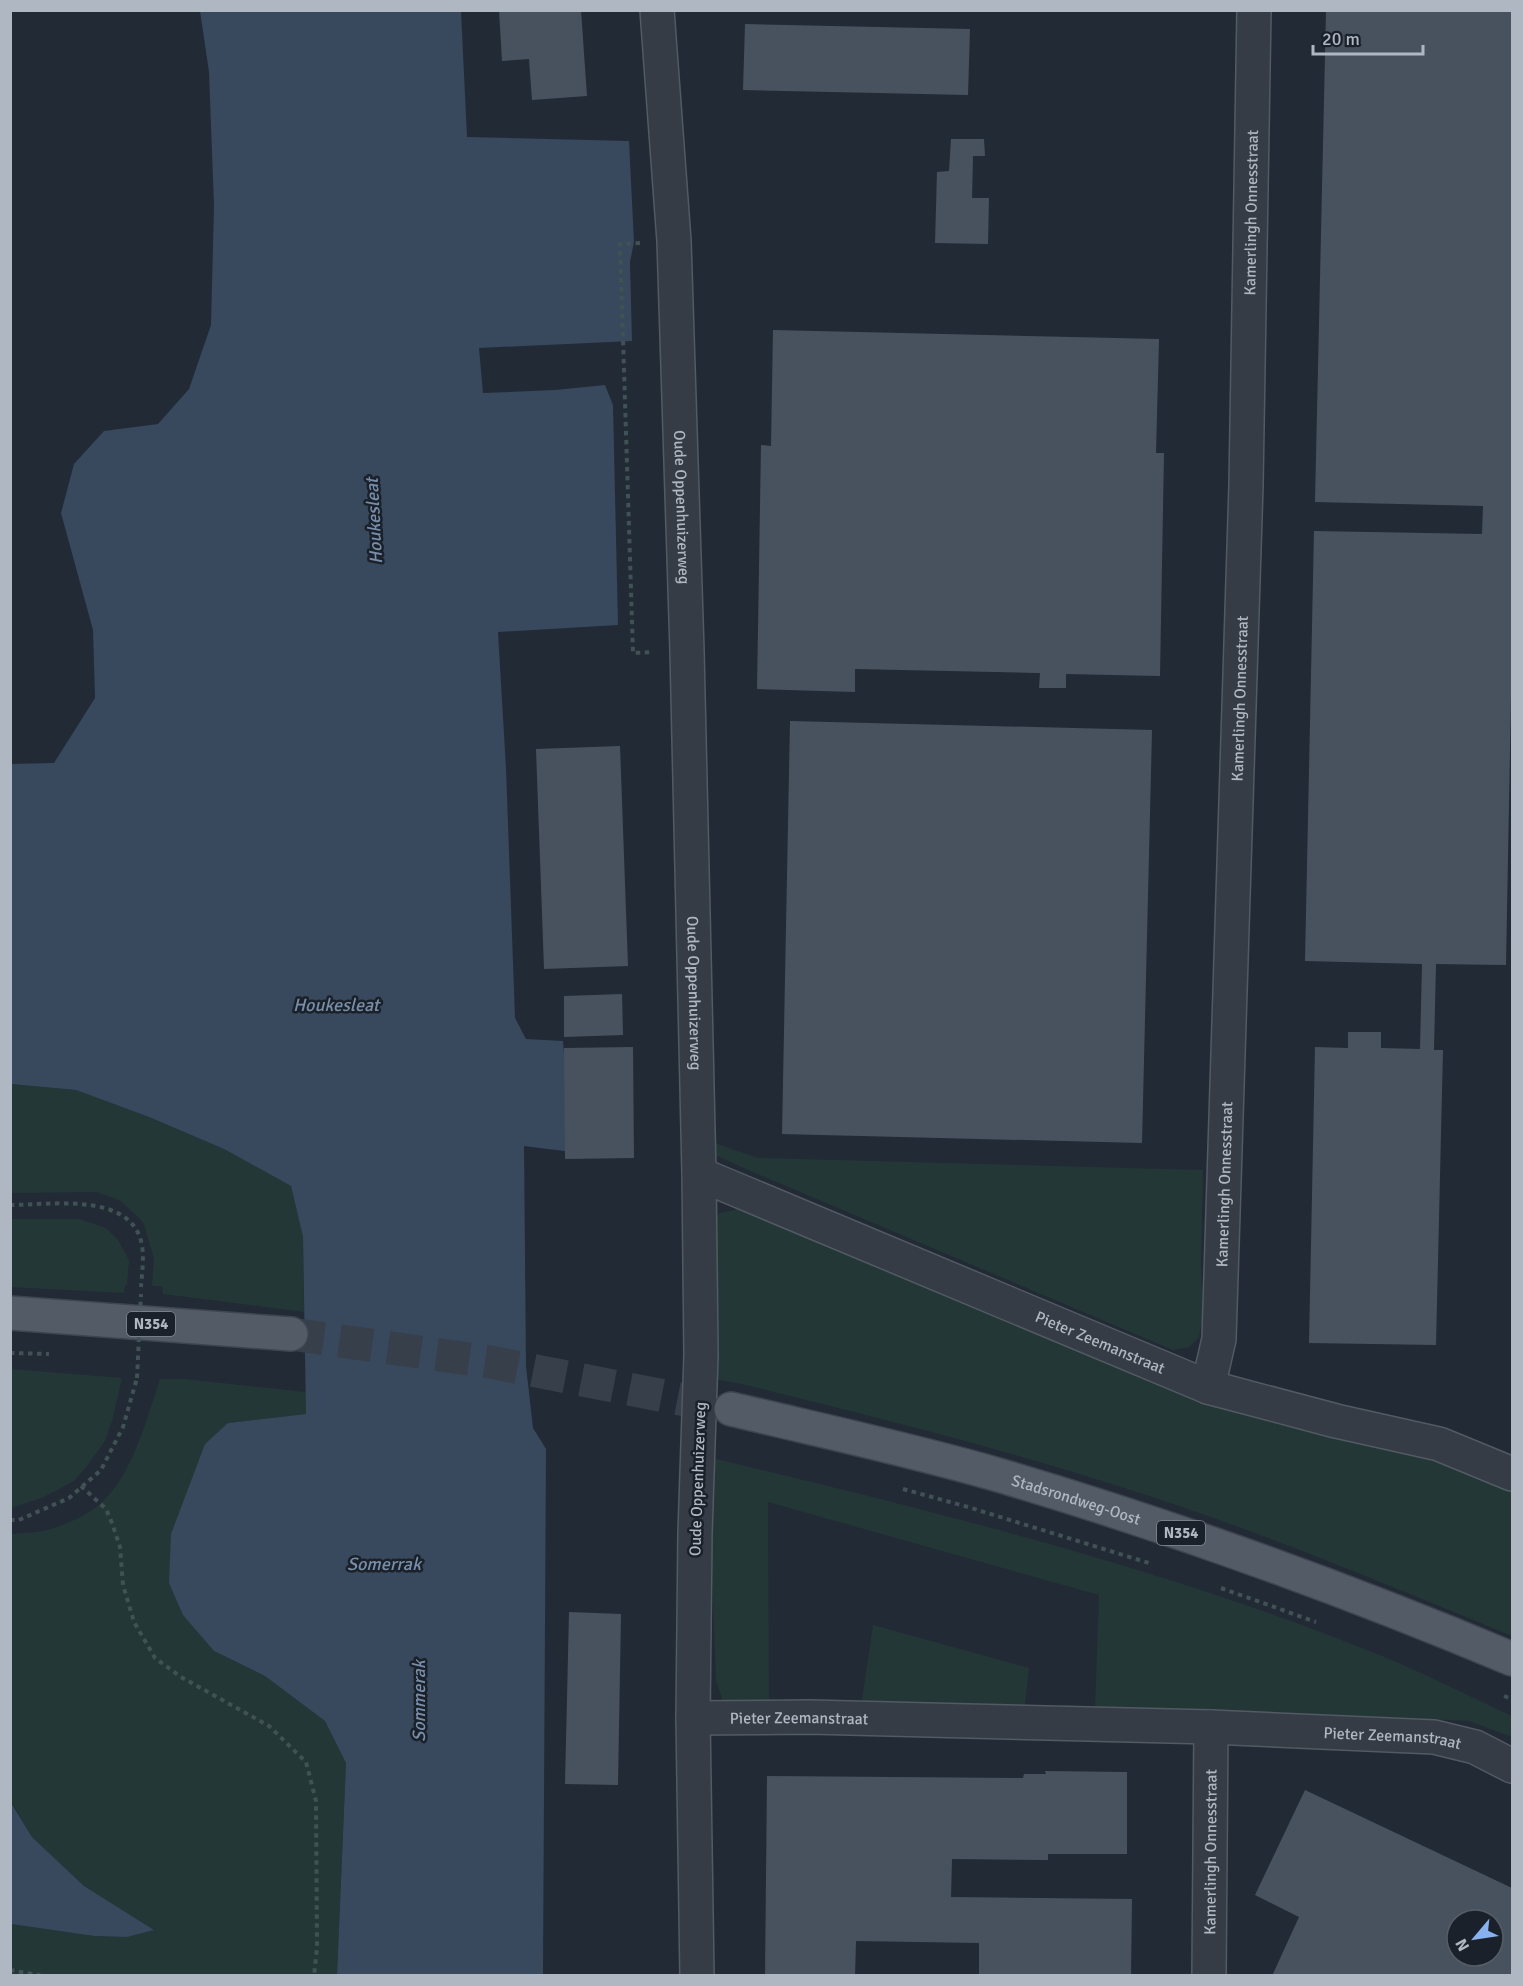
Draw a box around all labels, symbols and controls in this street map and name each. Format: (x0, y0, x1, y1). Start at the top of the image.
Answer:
scale bar (1313, 18, 1422, 56)
text: 20 m (1322, 28, 1360, 50)
street label: Kamerlingh Onnesstraat (1240, 129, 1263, 296)
street label: Oude Oppenhuizerweg (669, 430, 694, 585)
water label: Houkesleat (361, 475, 387, 565)
street label: Kamerlingh Onnesstraat (1228, 615, 1253, 782)
street label: Oude Oppenhuizerweg (682, 916, 706, 1070)
water label: Houkesleat (293, 994, 382, 1016)
street label: Kamerlingh Onnesstraat (1212, 1101, 1238, 1268)
street label: Pieter Zeemanstraat (1032, 1307, 1168, 1379)
road number: N354 (127, 1312, 175, 1336)
street label: Oude Oppenhuizerweg (685, 1402, 711, 1556)
street label: Stadsrondweg-Oost (1009, 1471, 1143, 1530)
road number: N354 (1157, 1521, 1205, 1545)
water label: Somerrak (347, 1553, 423, 1575)
water label: Sommerak (408, 1658, 430, 1742)
street label: Pieter Zeemanstraat (730, 1708, 869, 1729)
street label: Pieter Zeemanstraat (1323, 1723, 1464, 1754)
street label: Kamerlingh Onnesstraat (1200, 1769, 1222, 1935)
north arrow (1445, 1908, 1505, 1968)
text: N (1451, 1935, 1474, 1955)

